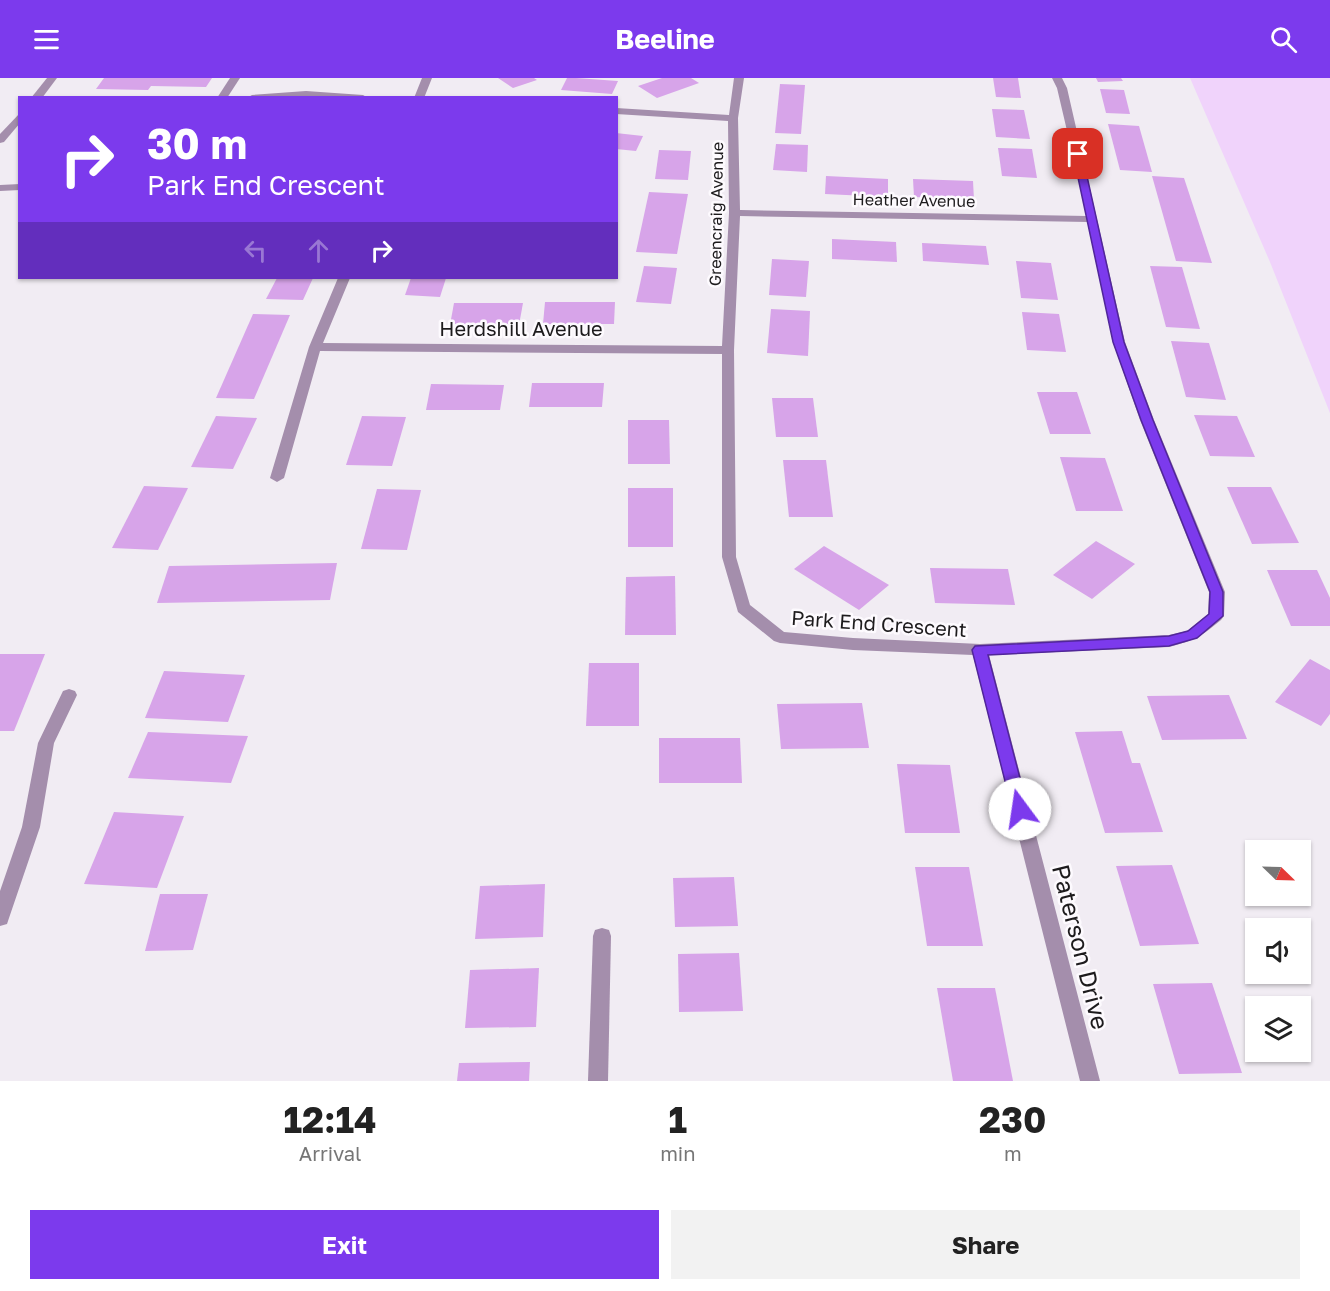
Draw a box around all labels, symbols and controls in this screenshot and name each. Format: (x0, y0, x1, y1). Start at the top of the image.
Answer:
icon: menu (30, 23, 63, 56)
text: Beeline (615, 23, 715, 55)
icon: search (1267, 23, 1300, 56)
text: 30 m (147, 118, 247, 168)
icon: right (48, 120, 126, 198)
pin (1052, 128, 1103, 179)
icon: arrive (1061, 137, 1094, 170)
street label: Greencraig Avenue (705, 142, 727, 286)
text: Park End Crescent (147, 169, 385, 201)
street label: Heather Avenue (853, 189, 975, 211)
icon: left (239, 234, 272, 267)
icon: ahead (302, 234, 335, 267)
icon: right (365, 234, 398, 267)
street label: Herdshill Avenue (439, 316, 603, 340)
street label: Park End Crescent (790, 605, 968, 641)
position arrow (988, 777, 1052, 841)
north arrow (1245, 840, 1311, 906)
map controls (1245, 840, 1311, 1062)
street label: Paterson Drive (1047, 861, 1116, 1032)
button: sound (1245, 918, 1311, 984)
button: layers (1245, 996, 1311, 1062)
text: 12:14 (284, 1098, 377, 1141)
text: 1 (669, 1098, 687, 1141)
text: 230 (979, 1098, 1046, 1141)
text: Arrival (299, 1141, 361, 1165)
text: min (660, 1141, 696, 1165)
text: m (1004, 1141, 1022, 1165)
button: Exit (30, 1210, 659, 1279)
button: Share (671, 1210, 1300, 1279)

